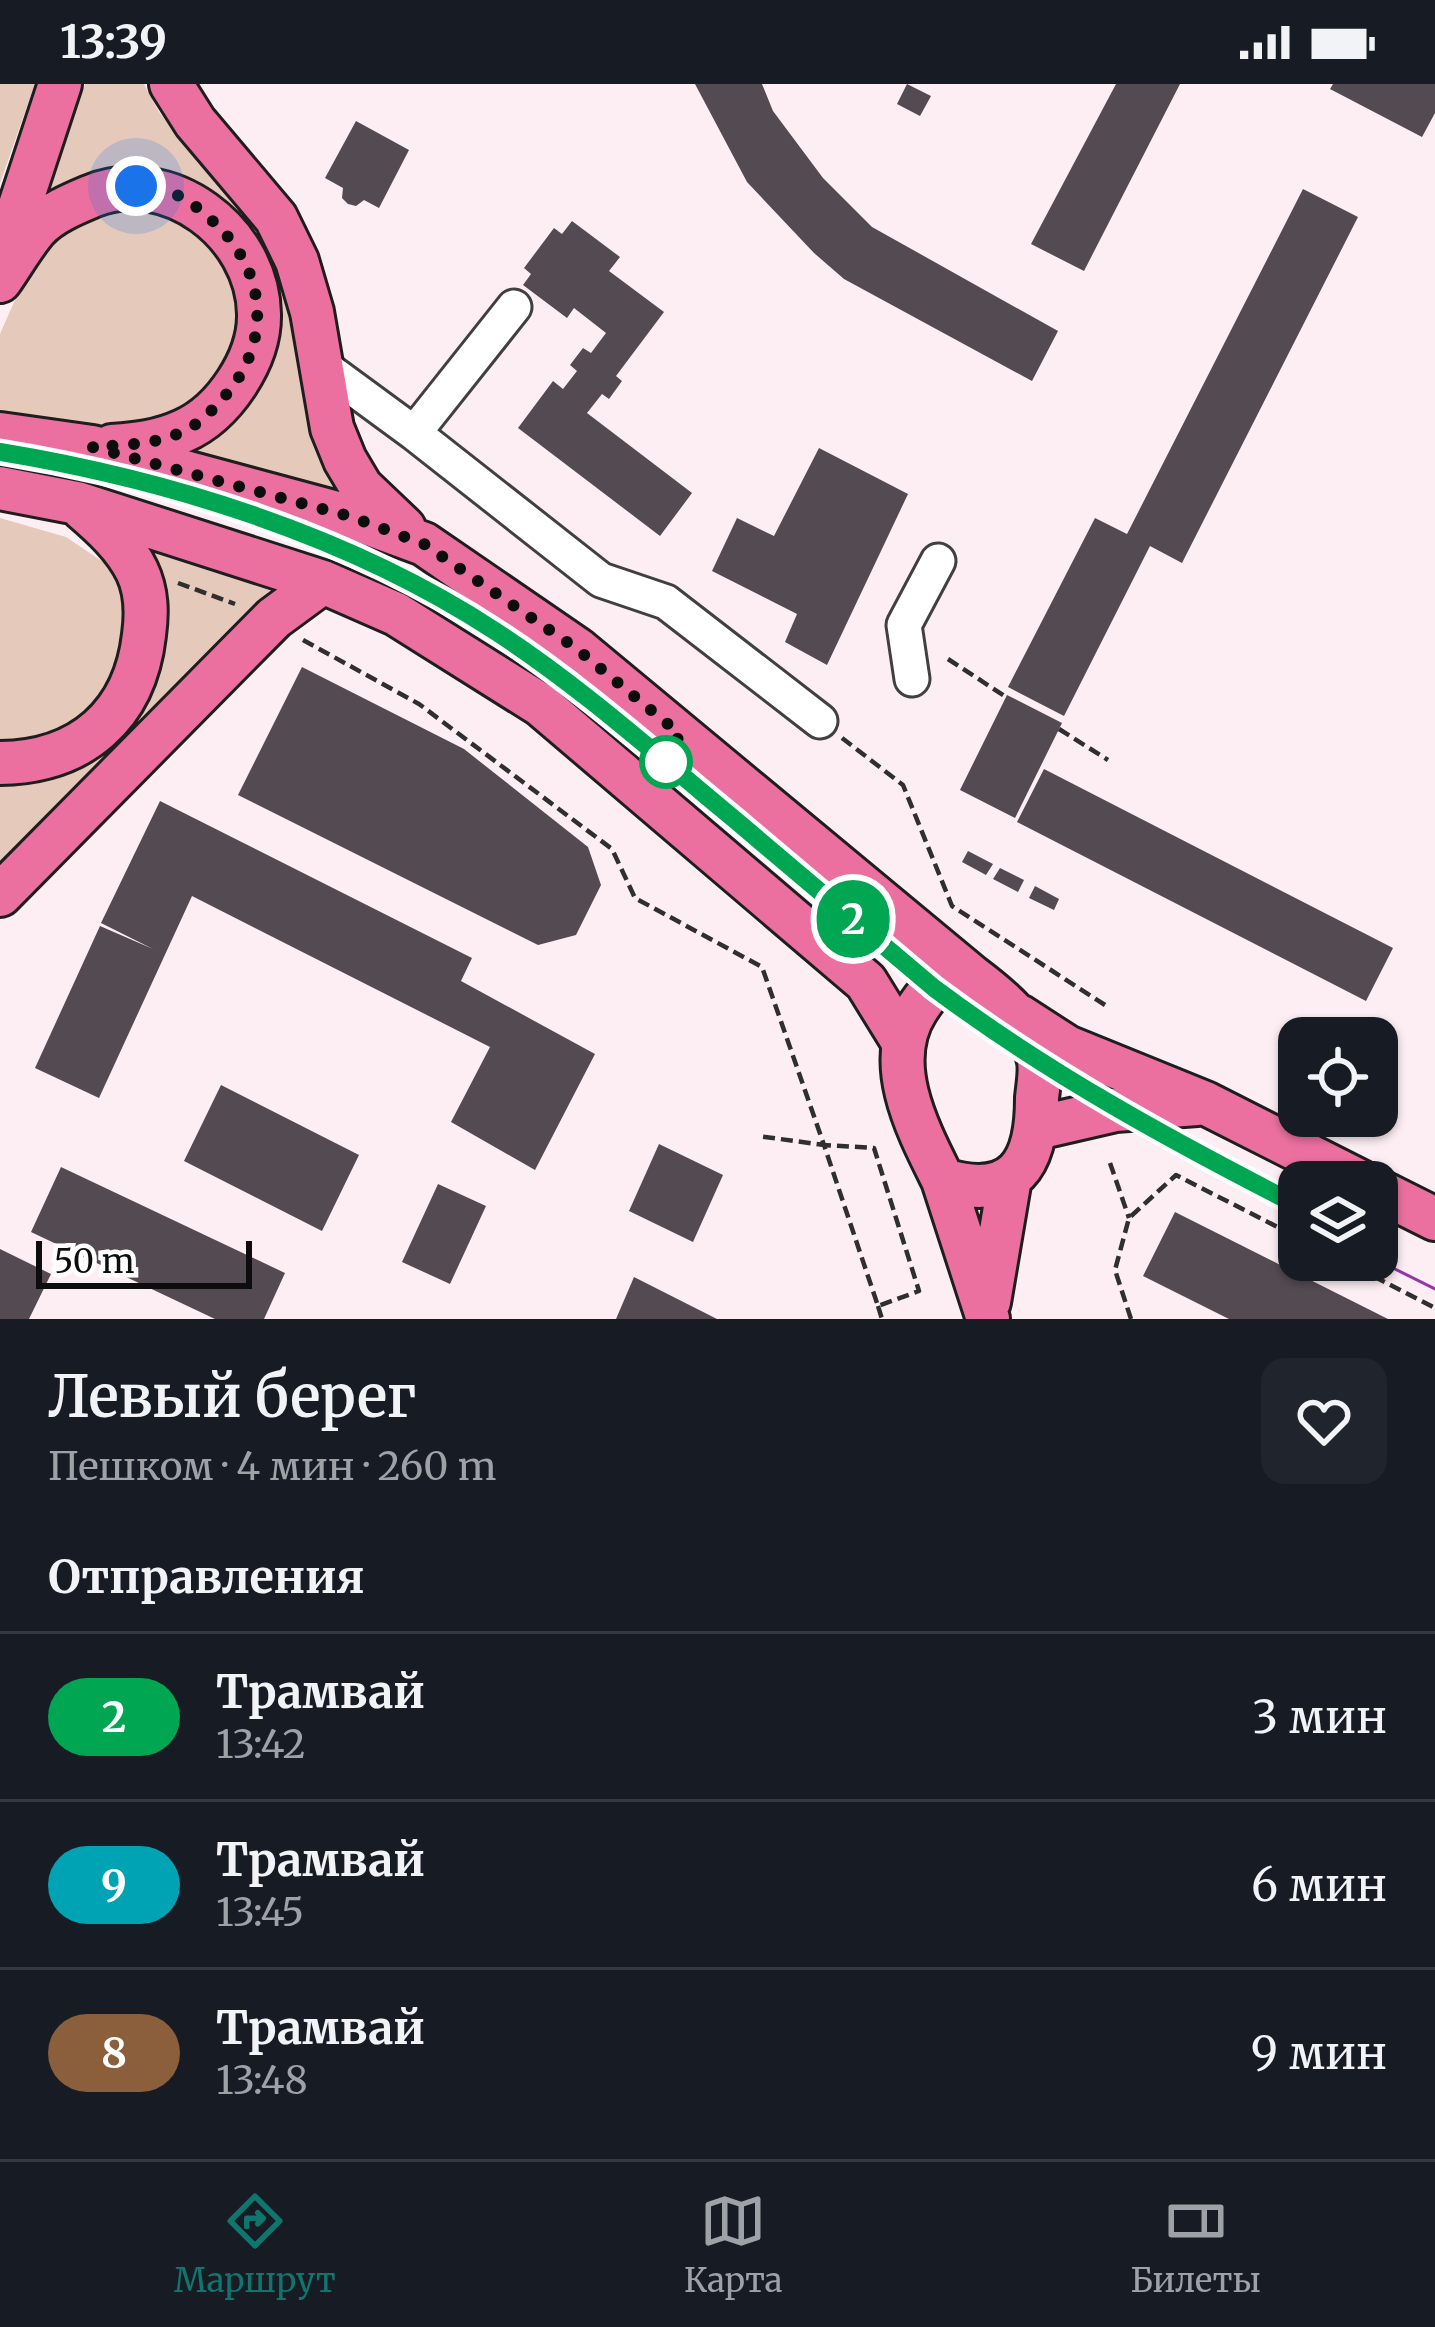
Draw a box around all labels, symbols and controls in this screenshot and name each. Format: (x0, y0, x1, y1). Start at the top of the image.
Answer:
text: 13:39 (60, 14, 167, 70)
your location (106, 156, 166, 216)
unlabelled marker (641, 737, 691, 787)
line badge: 2 (814, 880, 892, 958)
text: 2 (841, 893, 865, 945)
map controls (1278, 1017, 1398, 1281)
button: locate (1278, 1017, 1398, 1137)
button: layers (1278, 1161, 1398, 1281)
scale bar (36, 1235, 252, 1288)
text: 50 m (54, 1241, 135, 1282)
button: heart (1261, 1358, 1387, 1484)
text: Левый берег (48, 1361, 417, 1433)
text: Пешком · 4 мин · 260 m (48, 1442, 496, 1491)
text: Отправления (48, 1549, 365, 1605)
text: Трамвай (216, 1664, 425, 1720)
text: 3 мин (1252, 1689, 1387, 1745)
text: 2 (102, 1691, 126, 1743)
text: 13:42 (216, 1720, 306, 1769)
text: Трамвай (216, 1832, 425, 1888)
text: 6 мин (1251, 1857, 1387, 1913)
text: 9 (101, 1859, 127, 1911)
text: 13:45 (216, 1888, 304, 1937)
text: Трамвай (216, 2000, 425, 2056)
text: 9 мин (1251, 2025, 1387, 2081)
text: 8 (101, 2027, 127, 2079)
text: 13:48 (216, 2056, 308, 2105)
tab: Маршрут (174, 2188, 336, 2301)
tab: Карта (684, 2188, 782, 2301)
tab: Билеты (1131, 2188, 1261, 2301)

